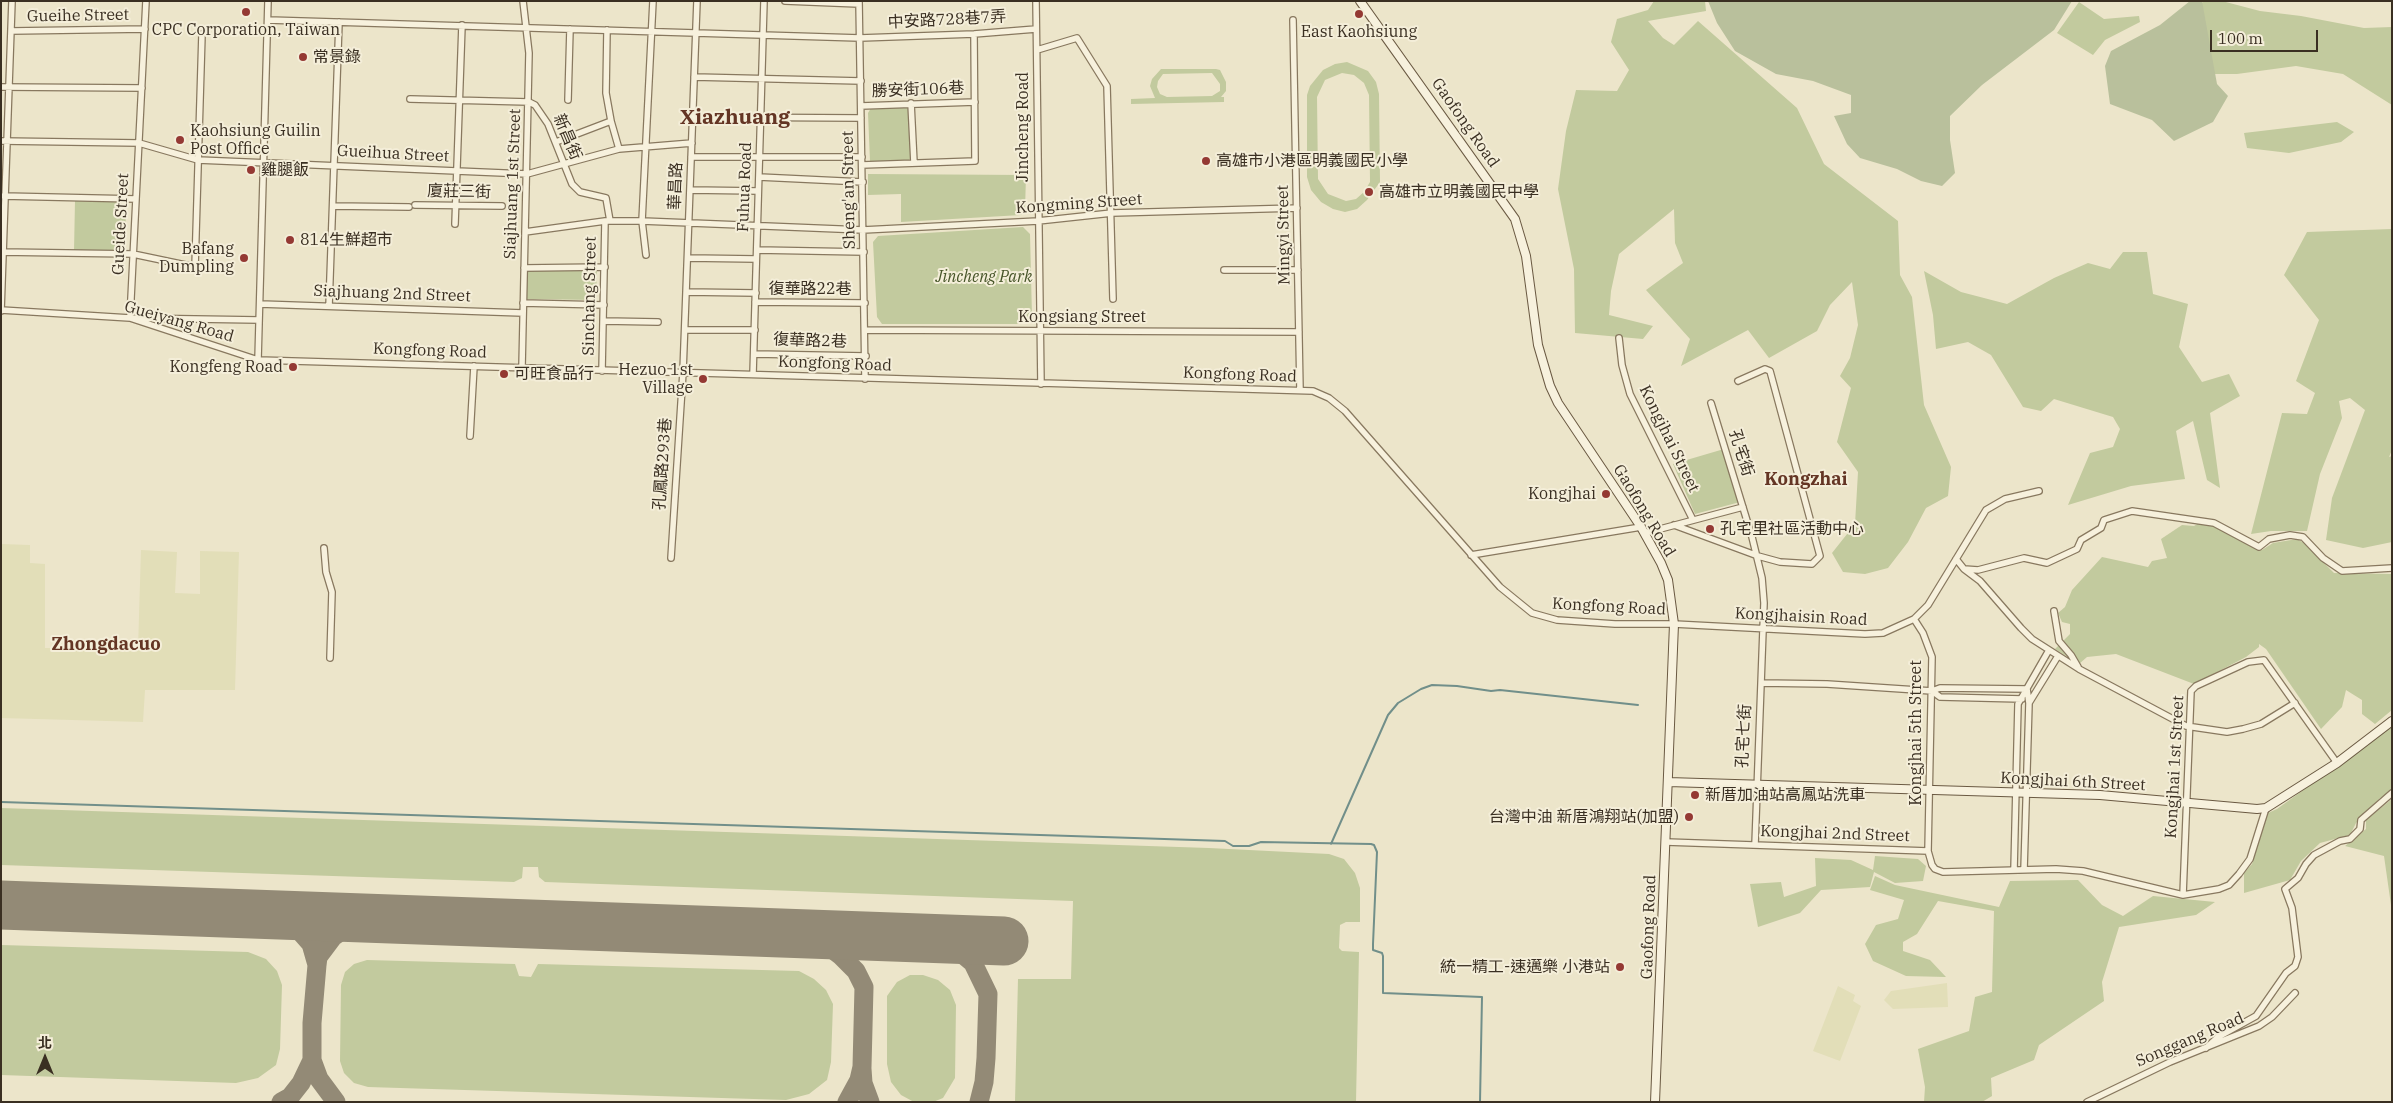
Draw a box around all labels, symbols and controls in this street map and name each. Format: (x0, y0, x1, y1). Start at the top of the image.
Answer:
street label: Gueihe Street (27, 6, 129, 26)
marker: CPC Corporation, Taiwan (240, 6, 252, 18)
street label: 中安路728巷7弄 (887, 7, 1007, 33)
marker: East Kaohsiung (1353, 8, 1365, 20)
place label: CPC Corporation, Taiwan (152, 20, 340, 40)
scale bar (2213, 20, 2320, 52)
place label: East Kaohsiung (1301, 22, 1417, 42)
text: 100 m (2218, 29, 2263, 48)
place label: 常景錄 (313, 47, 361, 67)
marker: 常景錄 (297, 51, 309, 63)
street label: Jincheng Road (1013, 72, 1033, 182)
street label: Gaofong Road (1427, 75, 1503, 171)
street label: 勝安街106巷 (871, 79, 965, 101)
district label: Xiazhuang (680, 105, 790, 131)
street label: Siajhuang 1st Street (501, 108, 525, 260)
street label: 新昌街 (549, 111, 585, 163)
place label: Kaohsiung Guilin Post Office (190, 121, 321, 159)
street label: Sheng'an Street (838, 131, 860, 249)
marker: Kaohsiung Guilin Post Office (174, 134, 186, 146)
street label: Gueihua Street (336, 141, 450, 167)
street label: Fuhua Road (734, 142, 756, 232)
place label: 高雄市小港區明義國民小學 (1216, 151, 1408, 171)
marker: 高雄市小港區明義國民小學 (1200, 155, 1212, 167)
place label: 雞腿飯 (261, 160, 309, 180)
street label: 華昌路 (666, 162, 686, 210)
marker: 雞腿飯 (245, 164, 257, 176)
street label: Gueide Street (109, 173, 133, 275)
street label: 廈莊三街 (427, 182, 491, 202)
place label: 高雄市立明義國民中學 (1379, 182, 1539, 202)
street label: Mingyi Street (1274, 185, 1294, 285)
marker: 高雄市立明義國民中學 (1363, 186, 1375, 198)
street label: Kongming Street (1015, 190, 1143, 218)
place label: 814生鮮超市 (300, 230, 393, 250)
marker: 814生鮮超市 (284, 234, 296, 246)
street label: Sinchang Street (579, 236, 601, 356)
place label: Bafang Dumpling (159, 239, 234, 277)
marker: Bafang Dumpling (238, 252, 250, 264)
park label: Jincheng Park (935, 267, 1033, 287)
street label: 復華路22巷 (768, 279, 852, 299)
street label: Siajhuang 2nd Street (313, 282, 471, 306)
street label: Gueiyang Road (122, 297, 236, 347)
street label: Kongsiang Street (1018, 307, 1146, 327)
street label: 復華路2巷 (773, 330, 847, 352)
street label: Kongfong Road (373, 339, 487, 363)
street label: Kongfong Road (778, 352, 892, 376)
place label: Kongfeng Road (169, 357, 283, 377)
place label: Hezuo 1st Village (618, 360, 693, 398)
marker: Kongfeng Road (287, 361, 299, 373)
street label: Kongfong Road (1183, 363, 1297, 387)
place label: 可旺食品行 (514, 364, 594, 384)
marker: 可旺食品行 (498, 368, 510, 380)
marker: Hezuo 1st Village (697, 373, 709, 385)
street label: Kongjhai Street (1635, 382, 1703, 496)
street label: 孔鳳路293巷 (650, 417, 676, 511)
street label: 孔宅街 (1725, 427, 1757, 479)
street label: Gaofong Road (1609, 461, 1679, 561)
district label: Kongzhai (1764, 469, 1848, 491)
place label: Kongjhai (1528, 484, 1596, 504)
marker: Kongjhai (1600, 488, 1612, 500)
place label: 孔宅里社區活動中心 (1720, 519, 1864, 539)
marker: 孔宅里社區活動中心 (1704, 523, 1716, 535)
street label: Kongfong Road (1552, 594, 1666, 620)
street label: Kongjhaisin Road (1734, 604, 1868, 630)
district label: Zhongdacuo (51, 634, 161, 656)
street label: Kongjhai 5th Street (1906, 660, 1926, 806)
street label: Kongjhai 1st Street (2162, 695, 2188, 839)
street label: 孔宅七街 (1733, 704, 1755, 768)
street label: Kongjhai 6th Street (2000, 769, 2146, 795)
place label: 新厝加油站高鳳站洗車 (1705, 785, 1865, 805)
marker: 新厝加油站高鳳站洗車 (1689, 789, 1701, 801)
place label: 台灣中油 新厝鴻翔站(加盟) (1489, 807, 1679, 827)
marker: 台灣中油 新厝鴻翔站(加盟) (1683, 811, 1695, 823)
street label: Kongjhai 2nd Street (1760, 822, 1910, 846)
street label: Gaofong Road (1638, 874, 1660, 980)
place label: 統一精工-速邁樂 小港站 (1440, 957, 1610, 977)
marker: 統一精工-速邁樂 小港站 (1614, 961, 1626, 973)
street label: Songgang Road (2133, 1009, 2247, 1071)
north arrow (20, 1033, 70, 1083)
text: 北 (38, 1034, 52, 1052)

